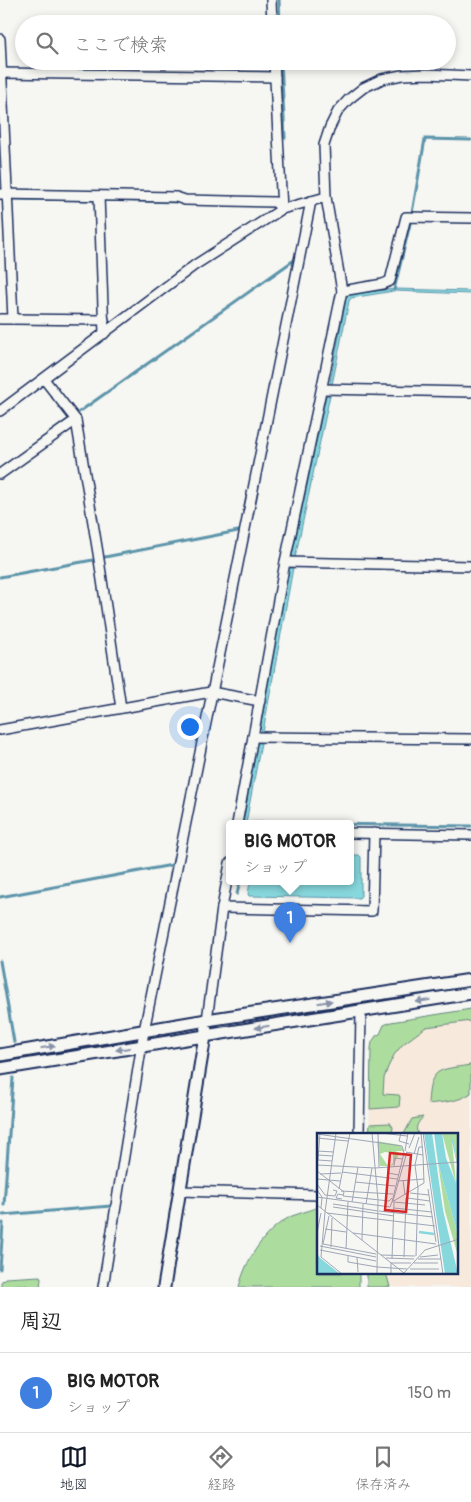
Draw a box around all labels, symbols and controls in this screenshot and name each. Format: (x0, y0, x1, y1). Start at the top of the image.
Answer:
search box (15, 15, 456, 70)
icon: search (33, 29, 61, 57)
text: ここで検索 (73, 33, 168, 57)
your location (177, 714, 203, 740)
popup (226, 820, 354, 885)
text: BIG MOTOR (244, 829, 336, 853)
text: ショップ (244, 857, 307, 877)
pin: 1 (274, 902, 306, 943)
one-way arrow (414, 997, 430, 1005)
one-way arrow (317, 998, 333, 1006)
one-way arrow (254, 1024, 270, 1032)
one-way arrow (40, 1042, 56, 1050)
one-way arrow (114, 1046, 130, 1054)
inset map (317, 1133, 458, 1274)
text: 周辺 (20, 1308, 62, 1335)
text: BIG MOTOR (67, 1369, 159, 1393)
text: 1 (33, 1383, 39, 1403)
text: 150 m (407, 1383, 451, 1403)
text: ショップ (67, 1397, 130, 1417)
tab: 地図 (60, 1443, 88, 1493)
tab: 経路 (207, 1443, 235, 1493)
tab: 保存済み (355, 1443, 411, 1493)

